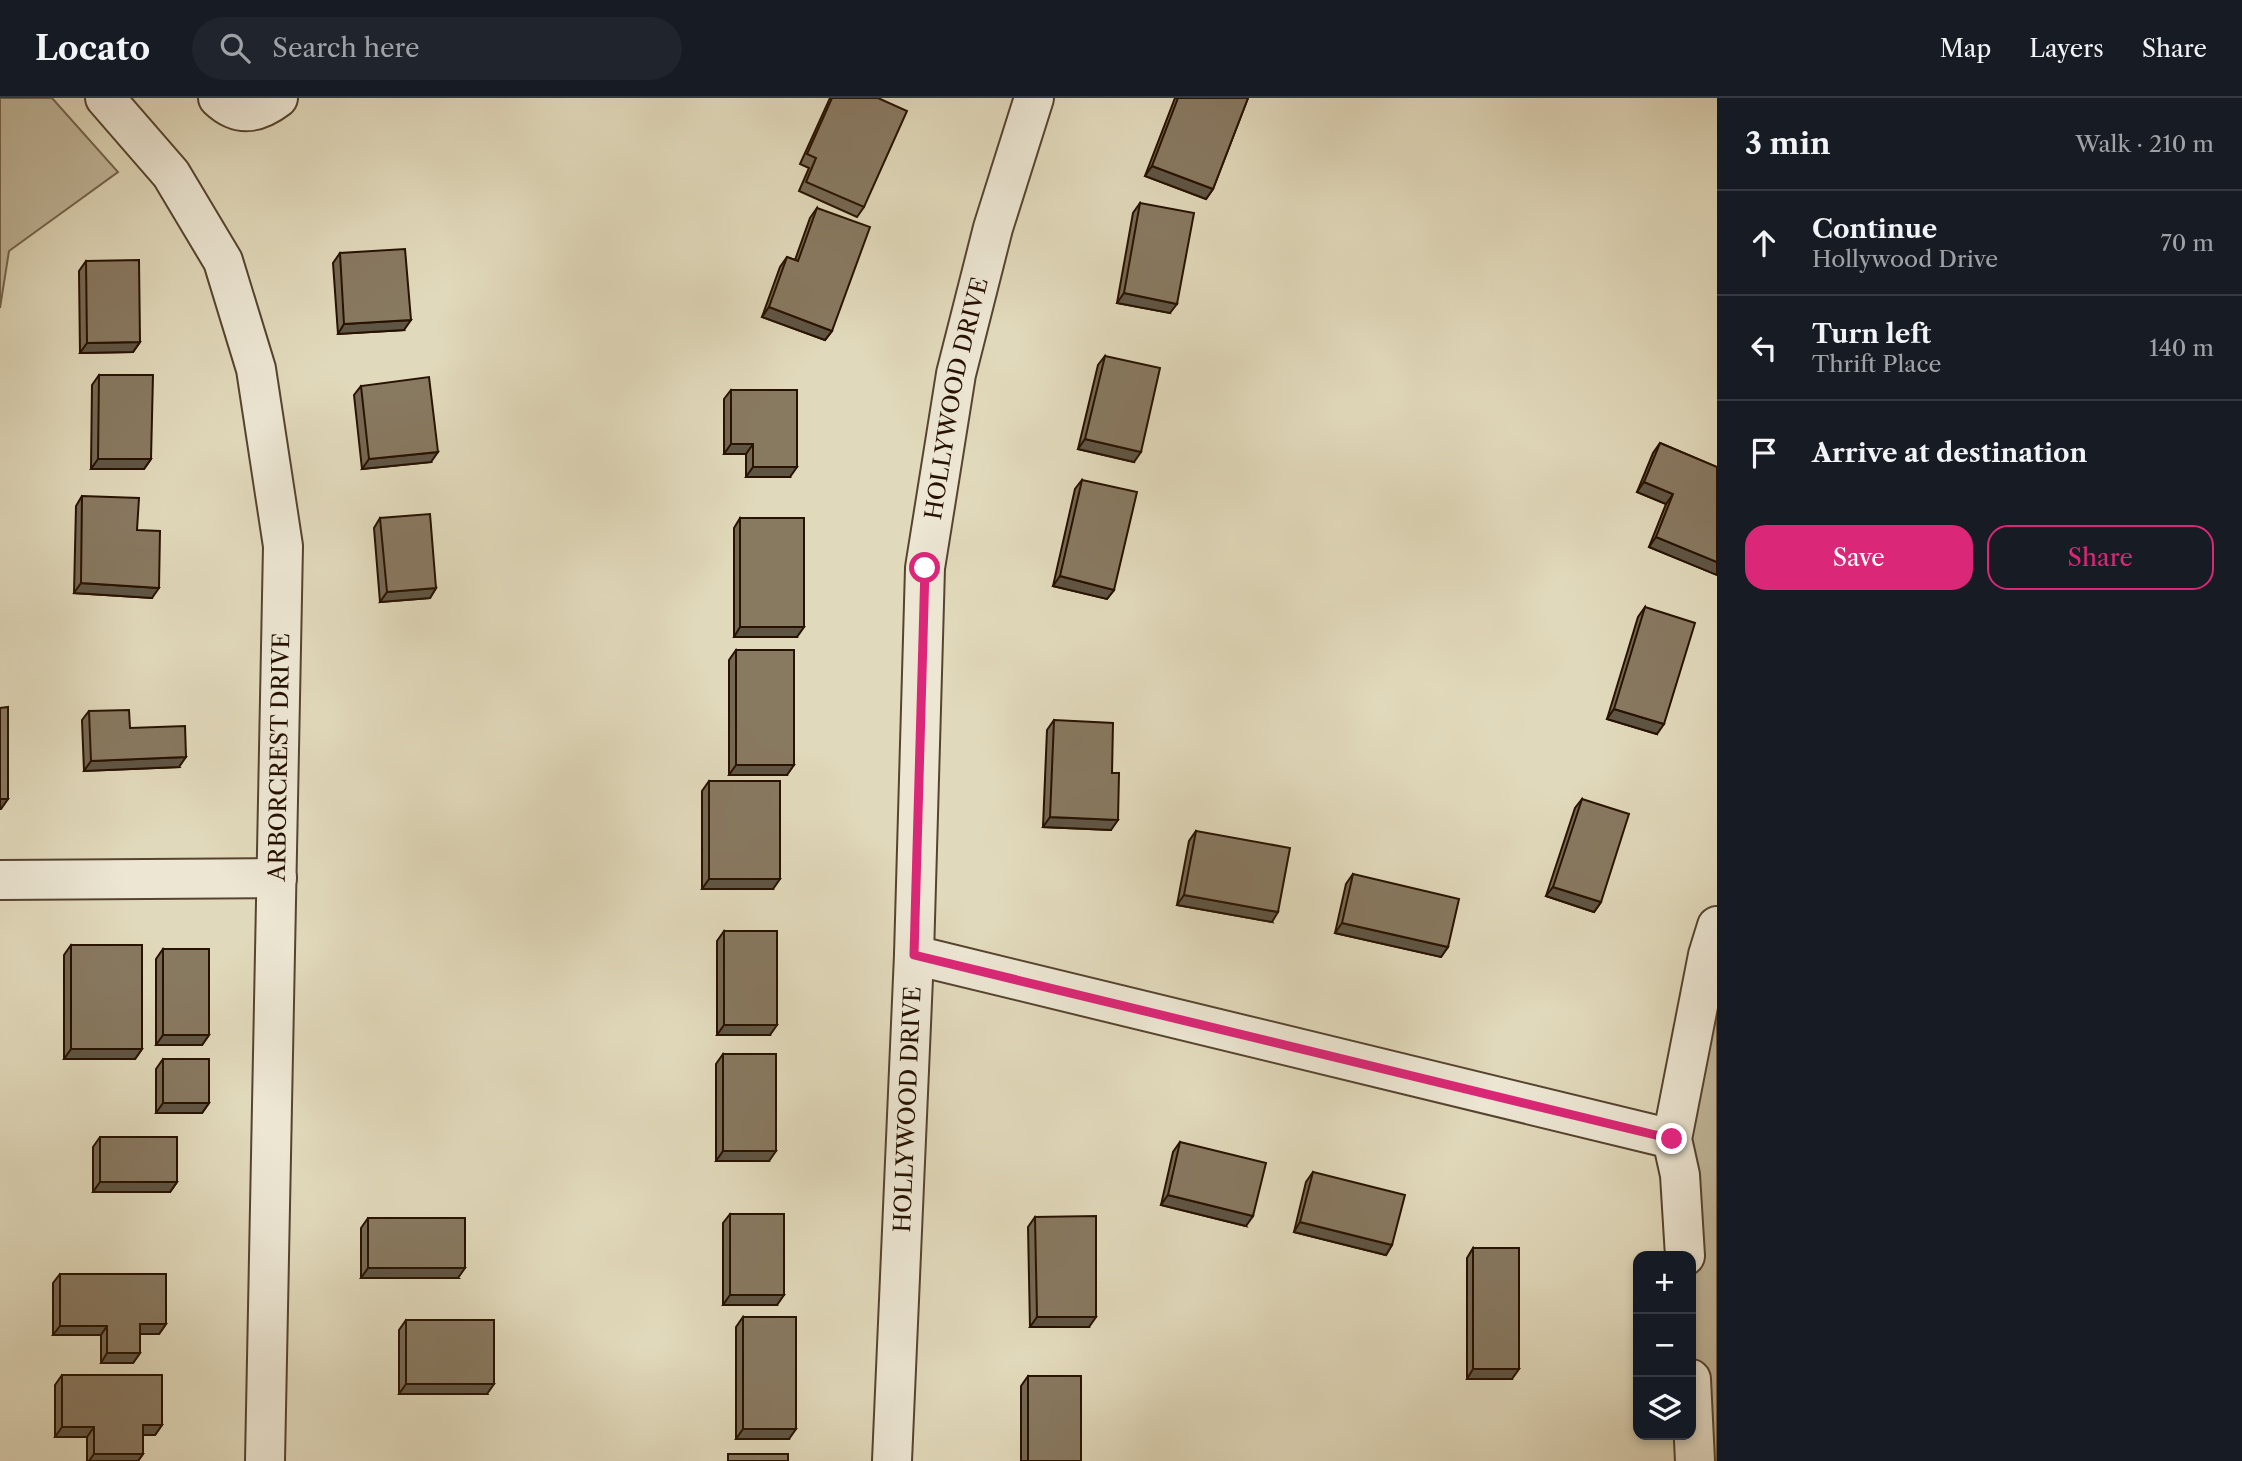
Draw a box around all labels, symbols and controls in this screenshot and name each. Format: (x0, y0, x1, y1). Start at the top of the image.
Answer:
search box (192, 17, 682, 80)
text: Locato (35, 28, 150, 69)
icon: search (216, 29, 254, 67)
text: Search here (272, 32, 420, 64)
text: Map (1940, 34, 1991, 63)
text: Layers (2029, 34, 2104, 63)
text: Share (2142, 34, 2207, 63)
text: 3 min (1745, 125, 1831, 162)
text: Walk · 210 m (2075, 130, 2214, 158)
text: Continue (1812, 213, 1937, 245)
icon: ahead (1745, 224, 1783, 262)
text: 70 m (2161, 229, 2214, 257)
text: Hollywood Drive (1812, 245, 1998, 273)
street label: HOLLYWOOD DRIVE (919, 274, 994, 522)
text: Turn left (1812, 318, 1931, 350)
icon: left (1745, 329, 1783, 367)
text: 140 m (2149, 334, 2214, 362)
text: Thrift Place (1812, 350, 1941, 378)
icon: arrive (1745, 434, 1783, 472)
text: Arrive at destination (1812, 437, 2087, 469)
button: Save (1745, 525, 1973, 590)
button: Share (1987, 525, 2214, 590)
route start (909, 552, 940, 583)
street label: ARBORCREST DRIVE (263, 632, 295, 883)
street label: HOLLYWOOD DRIVE (888, 986, 927, 1233)
route end (1656, 1123, 1687, 1154)
map controls (1633, 1251, 1696, 1440)
button: + (1633, 1251, 1696, 1314)
button: − (1633, 1314, 1696, 1377)
button: layers (1633, 1377, 1696, 1440)

